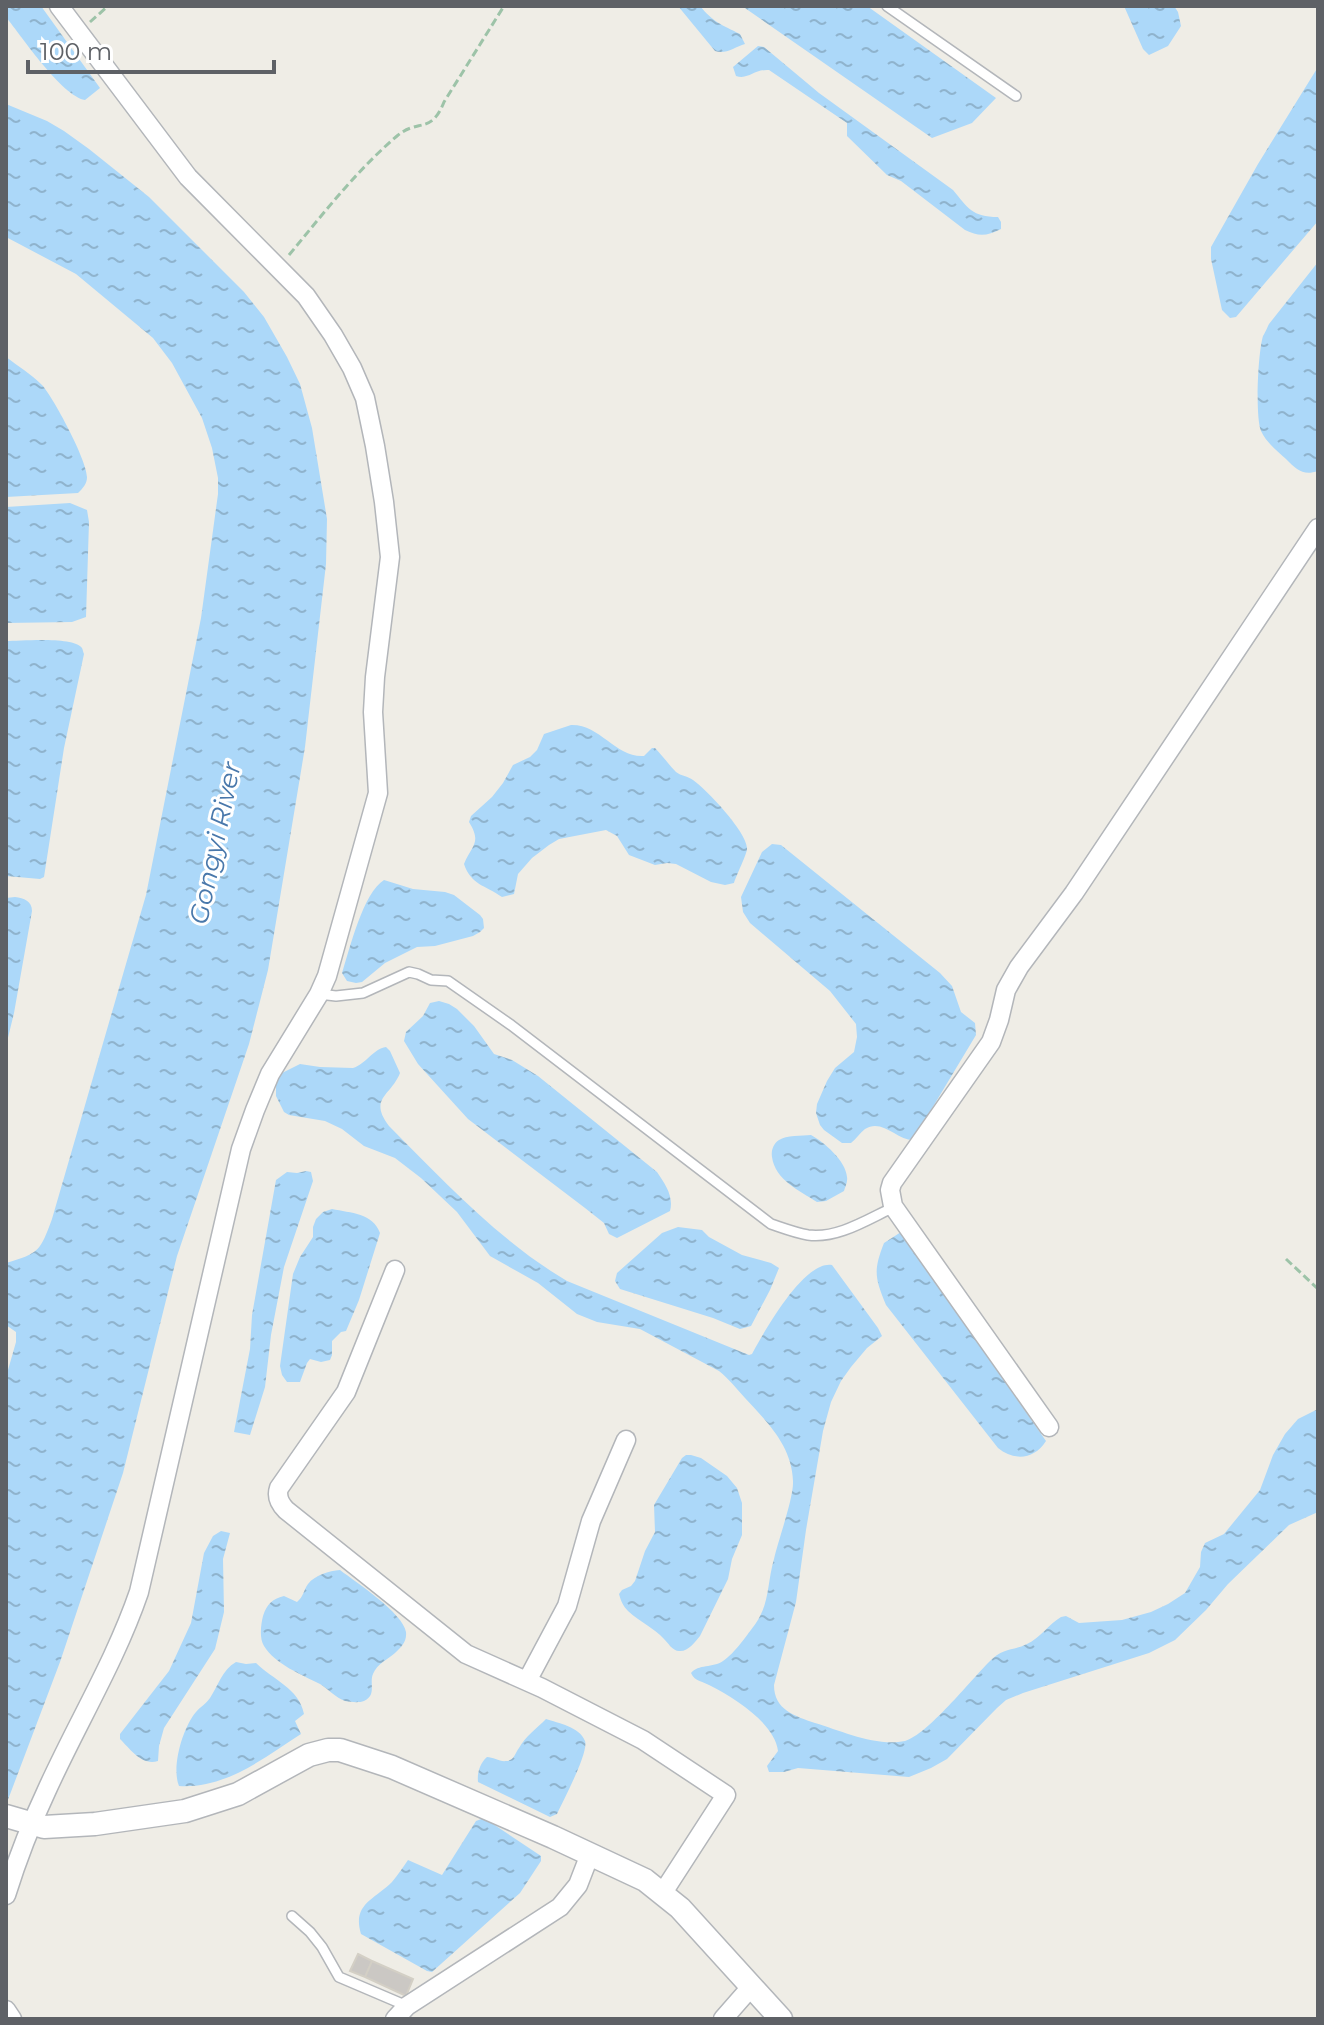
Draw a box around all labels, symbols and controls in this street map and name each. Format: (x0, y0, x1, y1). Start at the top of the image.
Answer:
scale bar (28, 24, 274, 74)
text: 100 m (40, 37, 112, 66)
water label: Gongyi River (182, 758, 248, 927)

